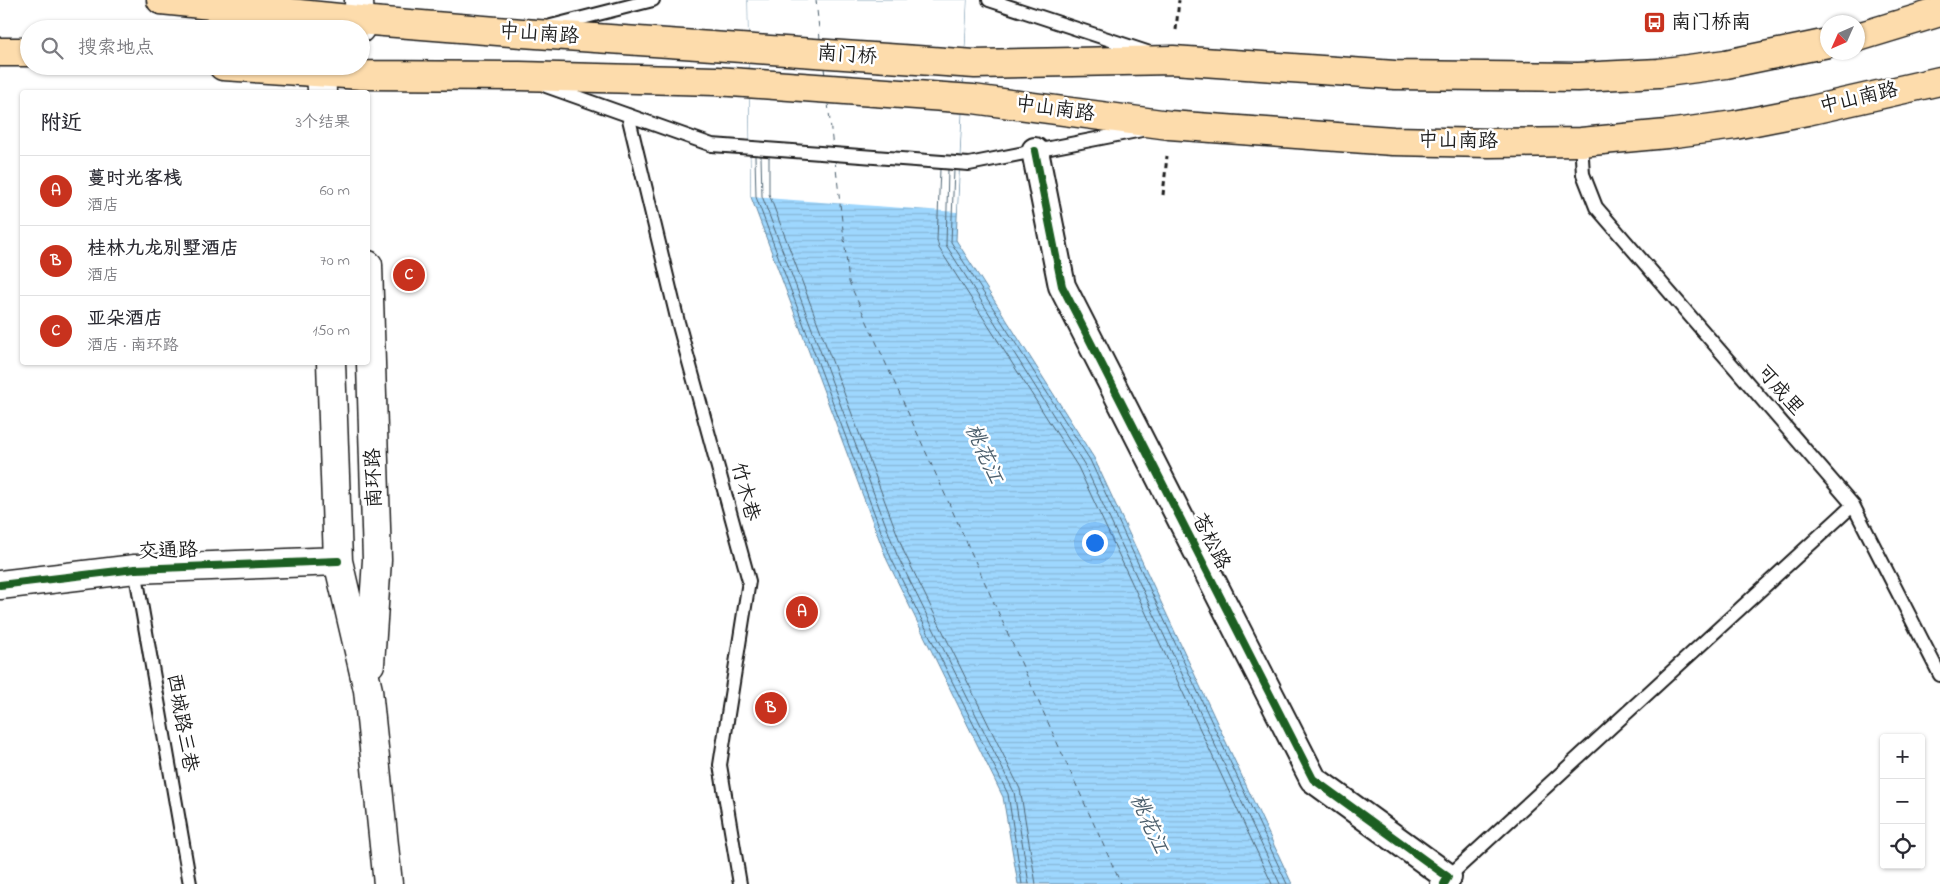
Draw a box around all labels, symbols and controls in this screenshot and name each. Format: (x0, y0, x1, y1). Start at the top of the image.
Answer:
place label: 南门桥南 (1671, 9, 1751, 38)
bus stop icon: 南门桥南 (1643, 11, 1667, 35)
north arrow (1820, 15, 1865, 60)
street label: 中山南路 (498, 18, 581, 52)
search box (20, 20, 370, 75)
icon: search (38, 34, 66, 62)
text: 搜索地点 (78, 35, 154, 62)
street label: 南门桥 (816, 39, 878, 73)
street label: 中山南路 (1817, 76, 1902, 122)
street label: 中山南路 (1013, 90, 1098, 130)
text: 附近 (40, 109, 82, 139)
text: 3个结果 (295, 111, 350, 135)
street label: 中山南路 (1418, 127, 1499, 157)
text: 蔓时光客栈 (87, 166, 182, 193)
text: A (51, 179, 61, 203)
text: 60 m (320, 179, 350, 203)
text: 酒店 (87, 194, 119, 218)
text: 桂林九龙别墅酒店 (87, 236, 239, 263)
text: B (51, 249, 61, 273)
text: 70 m (320, 249, 350, 273)
pin: C (393, 256, 425, 294)
text: 酒店 (87, 264, 119, 288)
text: 亚朵酒店 (87, 306, 163, 333)
text: C (52, 319, 60, 343)
text: 150 m (312, 319, 350, 343)
text: 酒店 · 南环路 (87, 334, 178, 358)
street label: 可成里 (1748, 359, 1810, 423)
water label: 桃花江 (956, 419, 1010, 490)
street label: 南环路 (359, 447, 391, 508)
street label: 竹木巷 (722, 459, 766, 526)
street label: 苍松路 (1183, 509, 1237, 576)
your location (1082, 530, 1108, 556)
street label: 交通路 (138, 536, 199, 568)
pin: A (786, 593, 818, 631)
street label: 西城路三巷 (158, 671, 204, 776)
pin: B (755, 689, 787, 727)
map controls (1880, 734, 1925, 869)
button: + (1880, 734, 1925, 779)
button: − (1880, 779, 1925, 824)
water label: 桃花江 (1121, 789, 1175, 860)
button: locate (1880, 824, 1925, 869)

